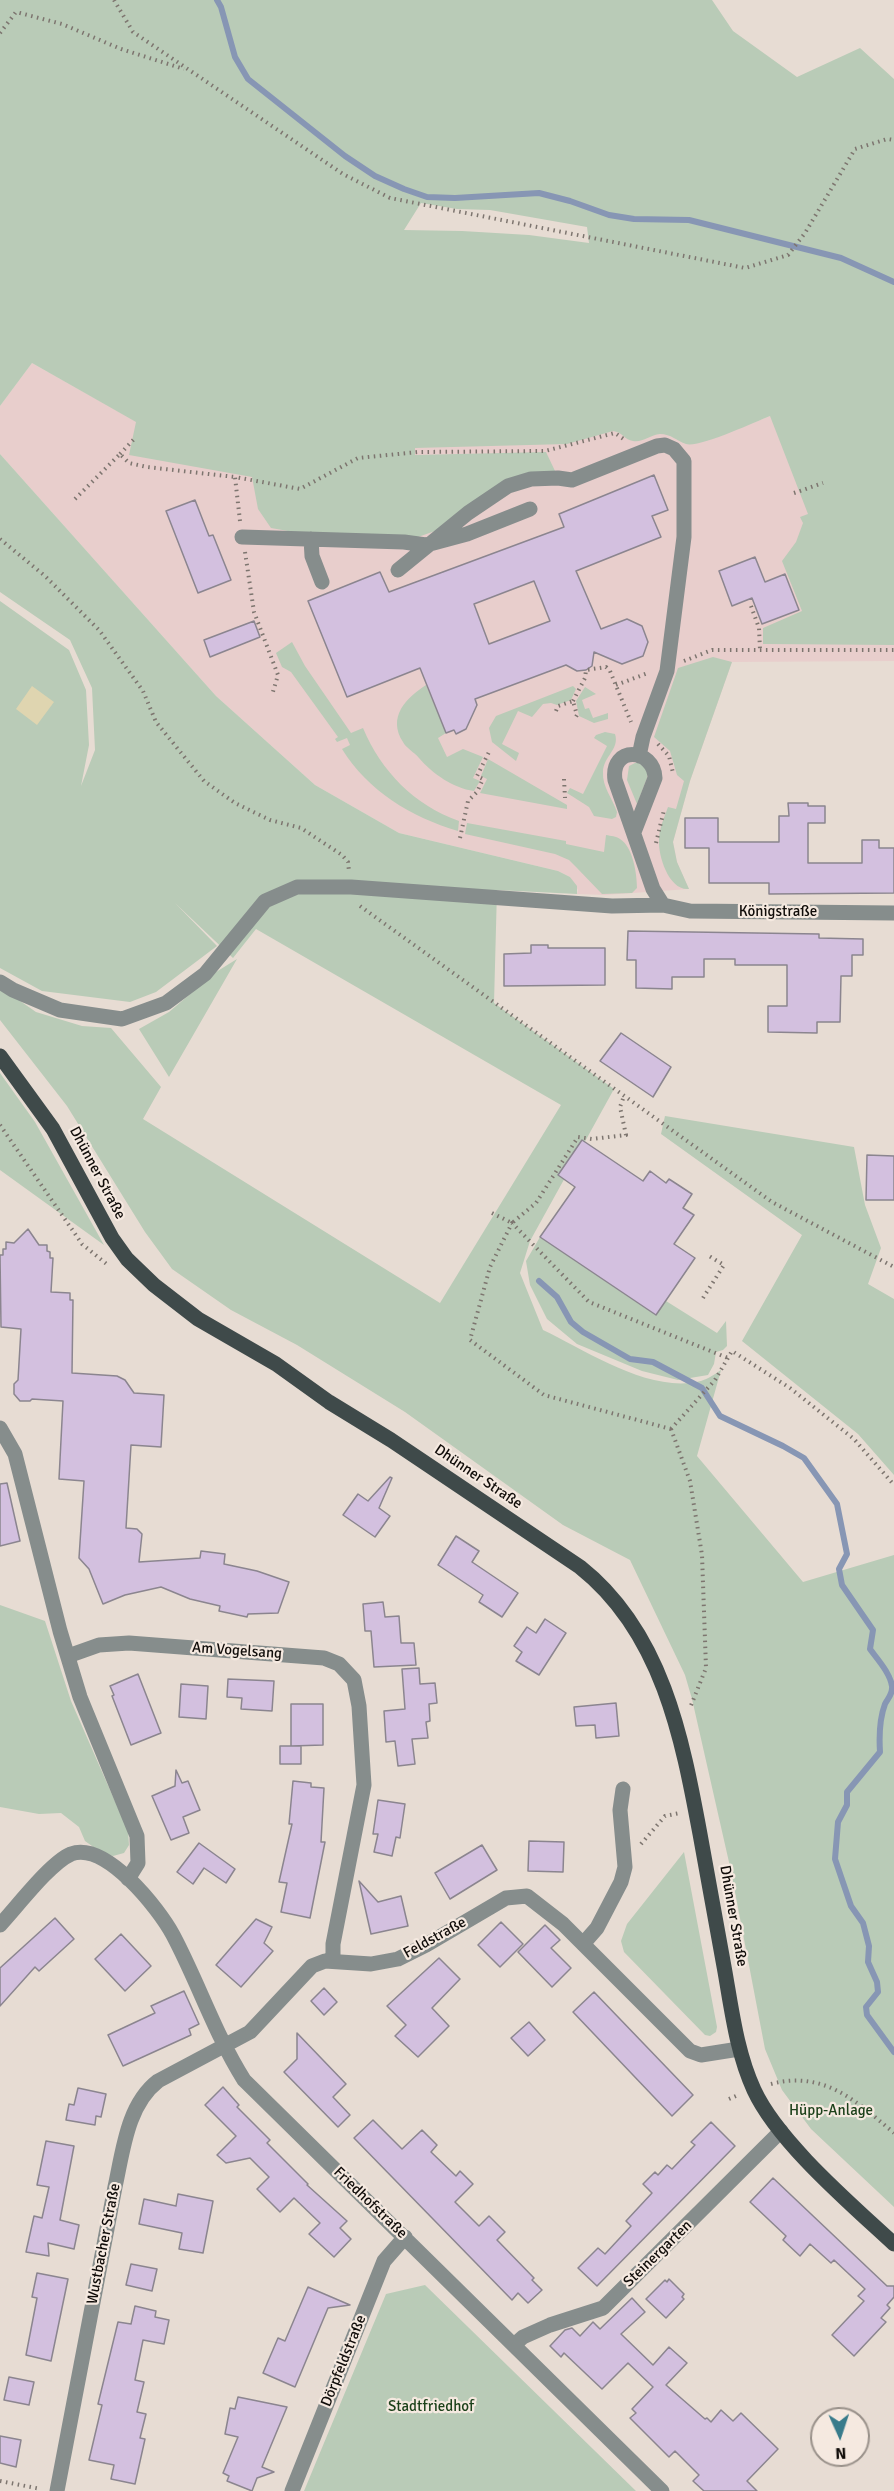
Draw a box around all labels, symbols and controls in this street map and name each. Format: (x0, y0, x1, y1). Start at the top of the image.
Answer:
street label: Königstraße (739, 903, 817, 921)
street label: Dhünner Straße (65, 1124, 129, 1222)
street label: Dhünner Straße (431, 1441, 525, 1513)
street label: Am Vogelsang (191, 1639, 283, 1663)
street label: Dhünner Straße (715, 1864, 751, 1968)
street label: Feldstraße (401, 1913, 469, 1963)
park label: Hüpp-Anlage (789, 2102, 873, 2120)
street label: Friedhofstraße (329, 2163, 411, 2243)
street label: Wustbacher Straße (83, 2182, 125, 2306)
street label: Steinergarten (620, 2217, 696, 2291)
street label: Dörpfeldstraße (317, 2312, 371, 2410)
park label: Stadtfriedhof (388, 2398, 474, 2416)
north arrow (810, 2407, 870, 2467)
text: N (835, 2443, 847, 2463)

